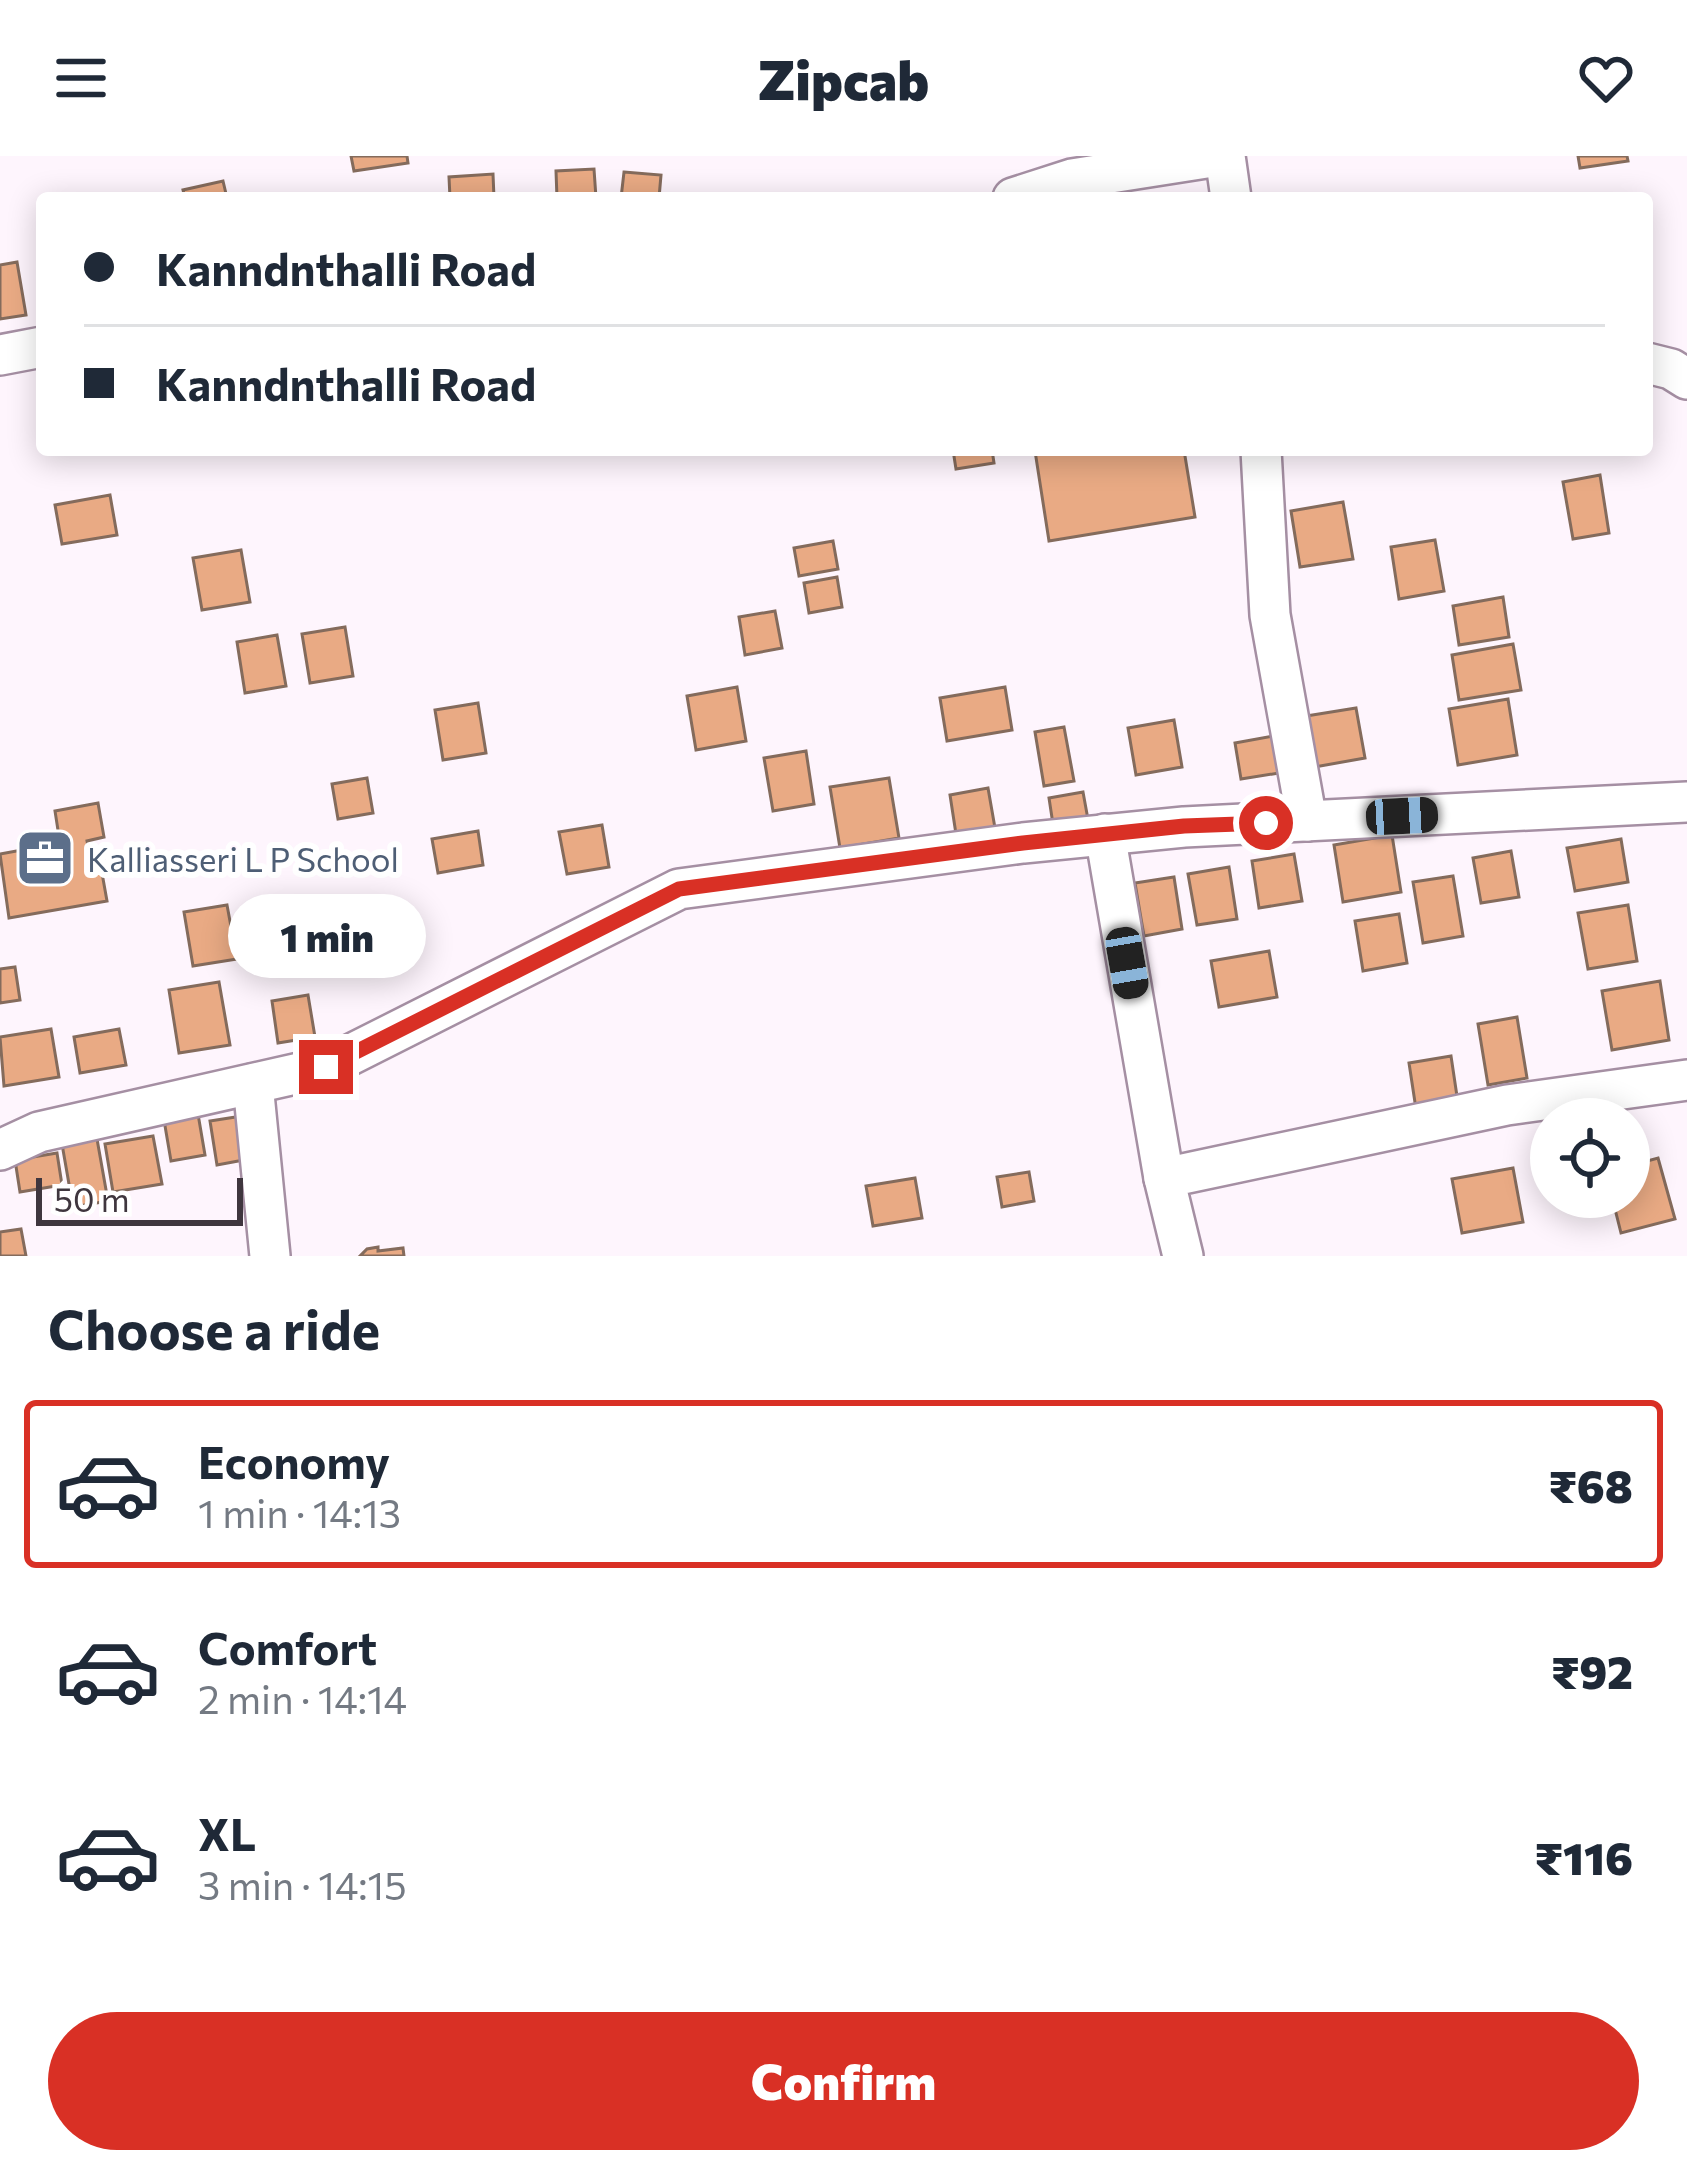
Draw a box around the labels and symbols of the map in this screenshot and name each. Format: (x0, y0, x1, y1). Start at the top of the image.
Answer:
route start (1239, 796, 1293, 850)
car (1365, 796, 1439, 836)
office icon: Kalliasseri L P School (14, 827, 76, 889)
place label: Kalliasseri L P School (87, 838, 399, 879)
callout: 1 min (227, 893, 425, 977)
car (1103, 924, 1151, 1002)
route end (299, 1040, 353, 1094)
scale bar (36, 1172, 243, 1225)

